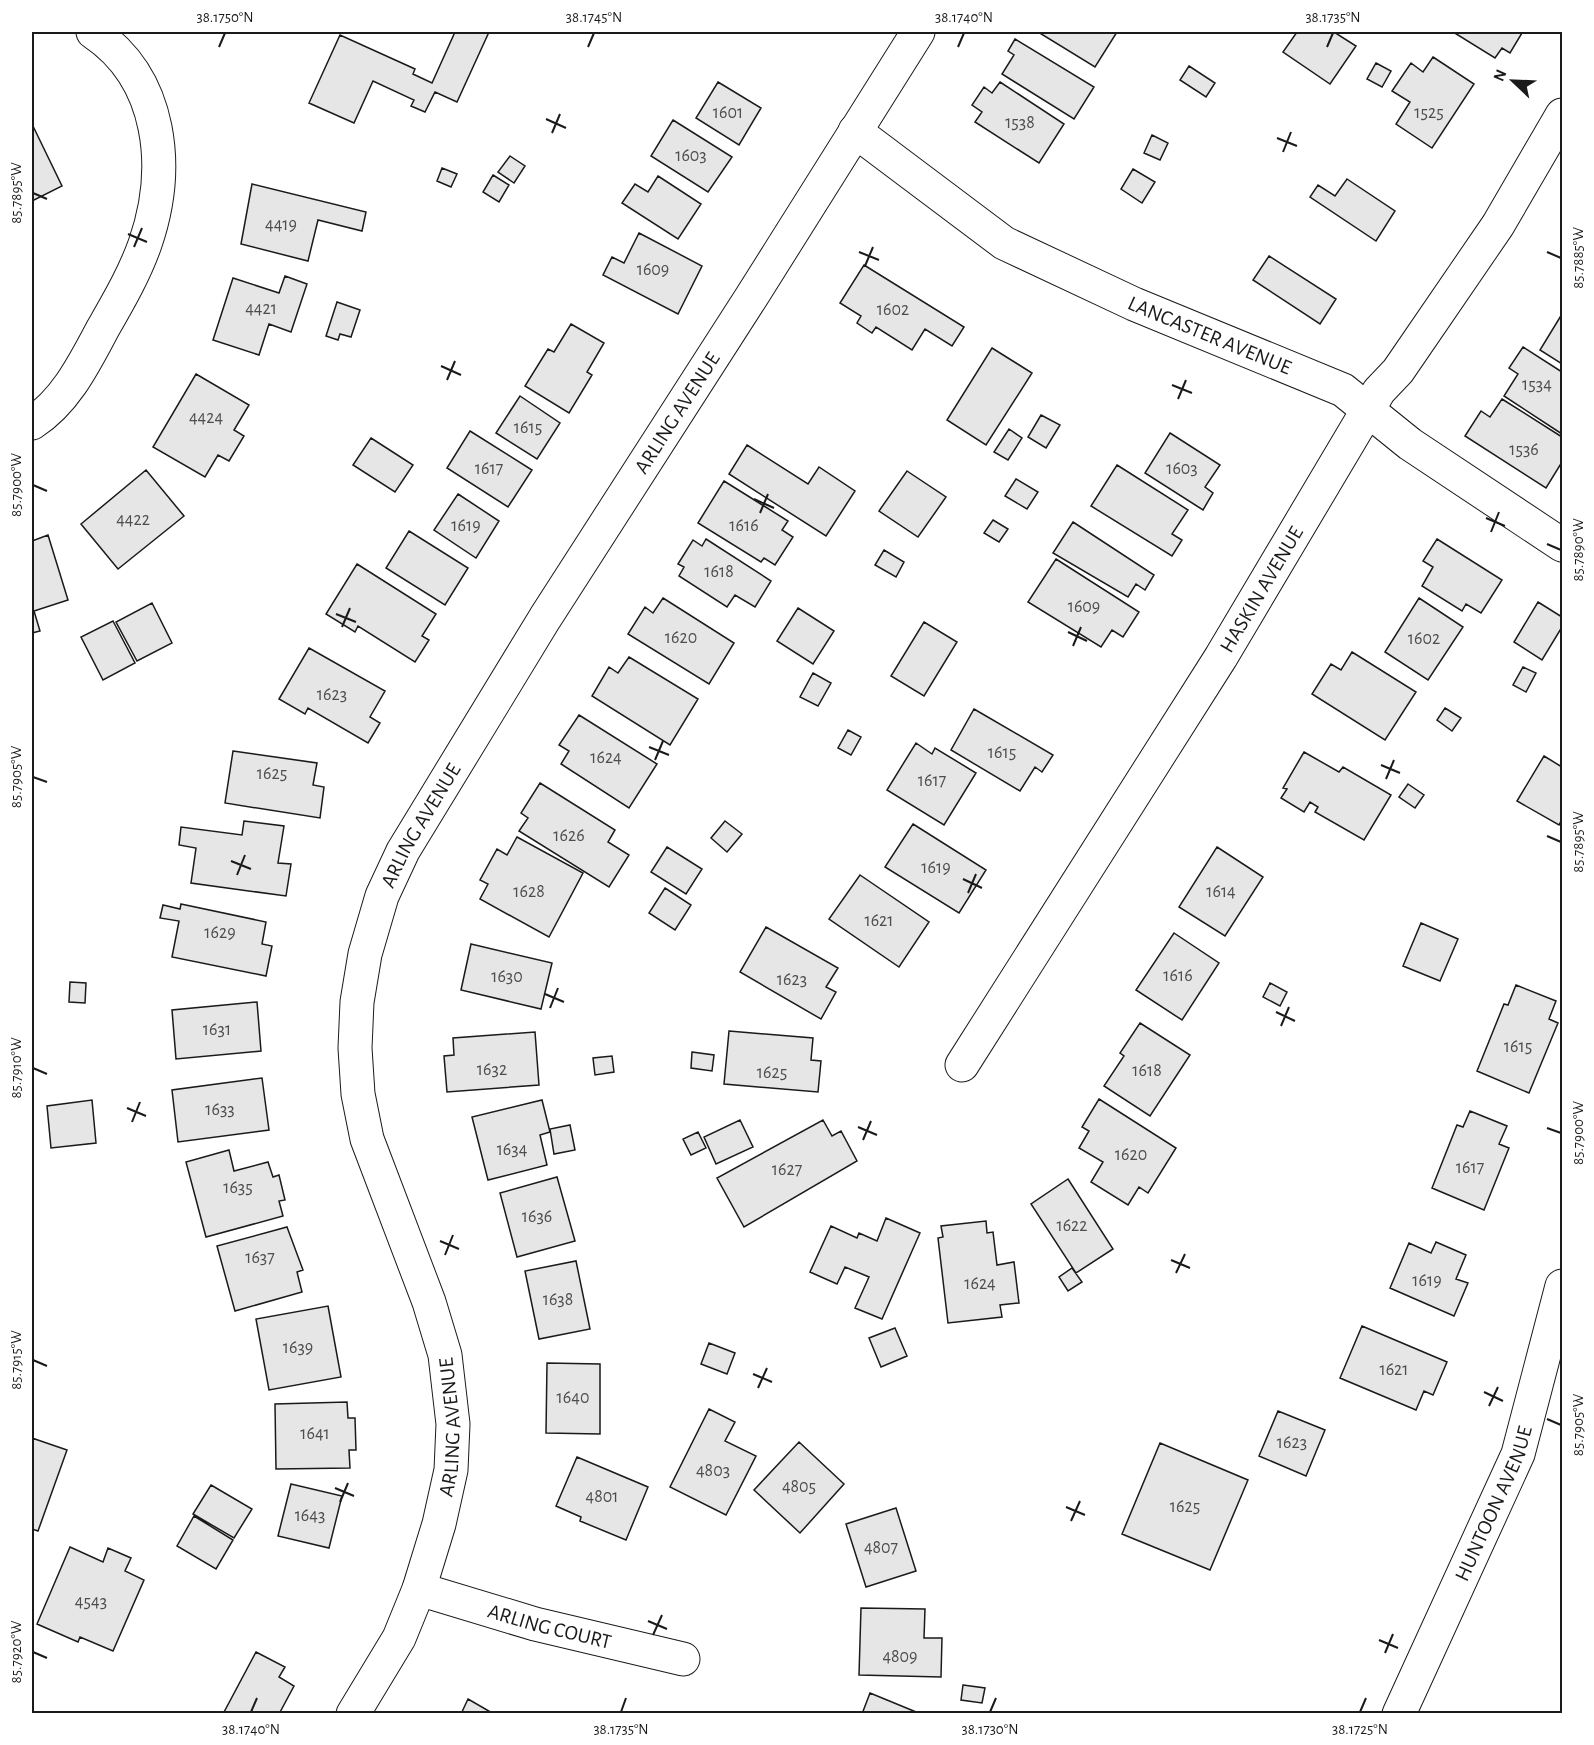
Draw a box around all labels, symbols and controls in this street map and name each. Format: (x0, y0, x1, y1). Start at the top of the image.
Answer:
text: 38.1750°N (197, 10, 253, 25)
text: 38.1745°N (566, 10, 622, 25)
text: 38.1740°N (935, 10, 993, 25)
text: 38.1735°N (1305, 10, 1361, 25)
north arrow (1483, 51, 1543, 111)
text: N (1491, 67, 1510, 84)
house number: 1601 (713, 104, 743, 122)
house number: 1525 (1414, 104, 1444, 122)
house number: 1538 (1005, 114, 1035, 132)
house number: 1603 (675, 147, 707, 165)
text: 85.7895°W (9, 162, 24, 224)
house number: 4419 (265, 216, 297, 234)
text: 85.7885°W (1571, 227, 1586, 289)
house number: 1609 (637, 261, 669, 279)
street label: LANCASTER AVENUE (1125, 292, 1294, 378)
house number: 4421 (245, 300, 277, 318)
house number: 1602 (877, 301, 909, 319)
street label: ARLING AVENUE (630, 348, 724, 477)
house number: 1534 (1522, 376, 1552, 394)
house number: 4424 (189, 409, 223, 427)
house number: 1615 (514, 419, 542, 437)
house number: 1536 (1509, 441, 1539, 459)
text: 85.7900°W (9, 452, 24, 517)
house number: 1617 (475, 460, 503, 478)
house number: 1603 (1166, 460, 1198, 478)
house number: 4422 (116, 511, 150, 529)
house number: 1619 (451, 517, 481, 535)
house number: 1616 (729, 517, 759, 535)
text: 85.7890°W (1571, 518, 1586, 582)
street label: HASKIN AVENUE (1216, 523, 1307, 656)
house number: 1618 (704, 563, 734, 581)
house number: 1609 (1068, 598, 1100, 616)
house number: 1620 (665, 629, 697, 647)
house number: 1602 (1408, 630, 1440, 648)
house number: 1623 (317, 686, 347, 704)
house number: 1615 (988, 744, 1016, 762)
text: 85.7905°W (9, 745, 24, 808)
house number: 1624 (590, 749, 622, 767)
street label: ARLING AVENUE (377, 760, 464, 891)
house number: 1625 (257, 765, 287, 783)
house number: 1617 (918, 772, 946, 790)
text: 85.7895°W (1571, 811, 1586, 873)
house number: 1626 (553, 827, 585, 845)
house number: 1619 (921, 859, 951, 877)
house number: 1628 (513, 883, 545, 901)
house number: 1614 (1206, 883, 1236, 901)
house number: 1621 (864, 912, 894, 930)
house number: 1629 (204, 924, 236, 942)
house number: 1616 (1163, 967, 1193, 985)
house number: 1630 (491, 968, 523, 986)
house number: 1623 (777, 971, 807, 989)
house number: 1631 (203, 1021, 231, 1039)
text: 85.7910°W (9, 1037, 24, 1099)
house number: 1615 (1504, 1038, 1532, 1056)
house number: 1632 (477, 1061, 507, 1079)
house number: 1618 (1132, 1062, 1162, 1080)
house number: 1625 (757, 1064, 787, 1082)
text: 85.7900°W (1571, 1100, 1586, 1165)
house number: 1633 (205, 1101, 235, 1119)
house number: 1634 (497, 1141, 528, 1159)
house number: 1620 (1115, 1146, 1147, 1164)
house number: 1617 (1456, 1159, 1484, 1177)
house number: 1627 (772, 1161, 802, 1179)
house number: 1635 (223, 1179, 253, 1197)
house number: 1636 (522, 1208, 552, 1226)
house number: 1622 (1056, 1217, 1088, 1235)
house number: 1637 (245, 1249, 275, 1267)
house number: 1619 (1412, 1272, 1442, 1290)
house number: 1624 (964, 1275, 996, 1293)
house number: 1638 (543, 1291, 573, 1309)
text: 85.7915°W (9, 1330, 24, 1390)
house number: 1639 (283, 1339, 313, 1357)
street label: ARLING AVENUE (435, 1357, 464, 1499)
house number: 1621 (1379, 1361, 1409, 1379)
house number: 1640 (557, 1389, 589, 1407)
text: 85.7905°W (1571, 1393, 1586, 1456)
street label: HUNTOON AVENUE (1451, 1424, 1535, 1584)
house number: 1641 (300, 1425, 330, 1443)
house number: 1623 (1277, 1434, 1307, 1452)
house number: 4803 (696, 1462, 730, 1480)
house number: 4805 (782, 1478, 816, 1496)
house number: 4801 (586, 1488, 618, 1506)
house number: 1625 (1170, 1498, 1200, 1516)
house number: 1643 (295, 1507, 325, 1525)
house number: 4807 (864, 1539, 898, 1557)
house number: 4543 (75, 1593, 107, 1611)
street label: ARLING COURT (485, 1600, 614, 1652)
text: 85.7920°W (9, 1620, 24, 1683)
house number: 4809 (882, 1648, 918, 1666)
text: 38.1740°N (222, 1722, 280, 1737)
text: 38.1735°N (593, 1722, 649, 1737)
text: 38.1730°N (962, 1722, 1018, 1737)
text: 38.1725°N (1332, 1722, 1388, 1737)

